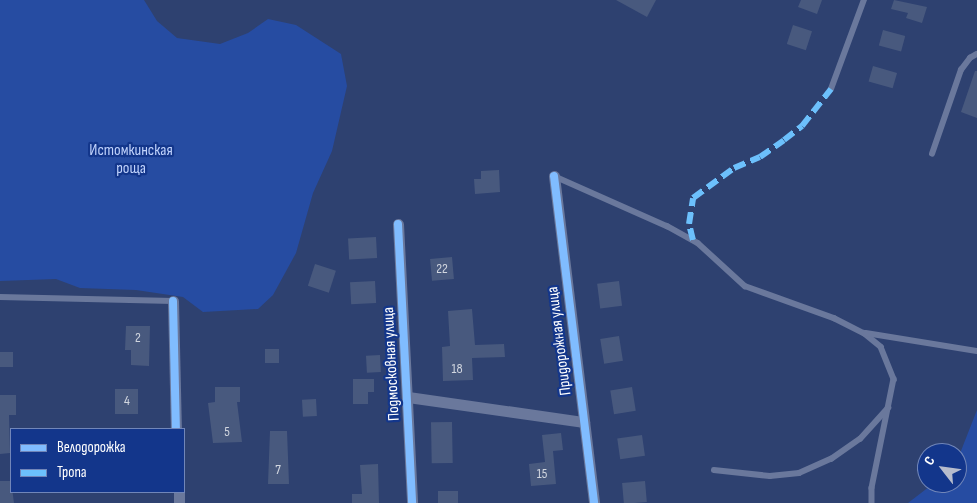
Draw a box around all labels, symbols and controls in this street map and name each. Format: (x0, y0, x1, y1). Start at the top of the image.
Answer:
park label: Истомкинская роща (89, 141, 173, 179)
house number: 22 (436, 261, 448, 277)
street label: Придорожная улица (544, 286, 576, 396)
street label: Подмосковная улица (379, 306, 405, 422)
house number: 2 (135, 330, 141, 346)
house number: 18 (451, 361, 463, 377)
house number: 4 (124, 393, 130, 409)
house number: 5 (224, 424, 230, 440)
legend (10, 428, 185, 493)
text: Велодорожка (57, 438, 126, 457)
north arrow (917, 443, 967, 493)
text: С (920, 453, 939, 468)
house number: 7 (275, 462, 281, 478)
text: Тропа (57, 463, 87, 482)
house number: 15 (537, 466, 547, 482)

